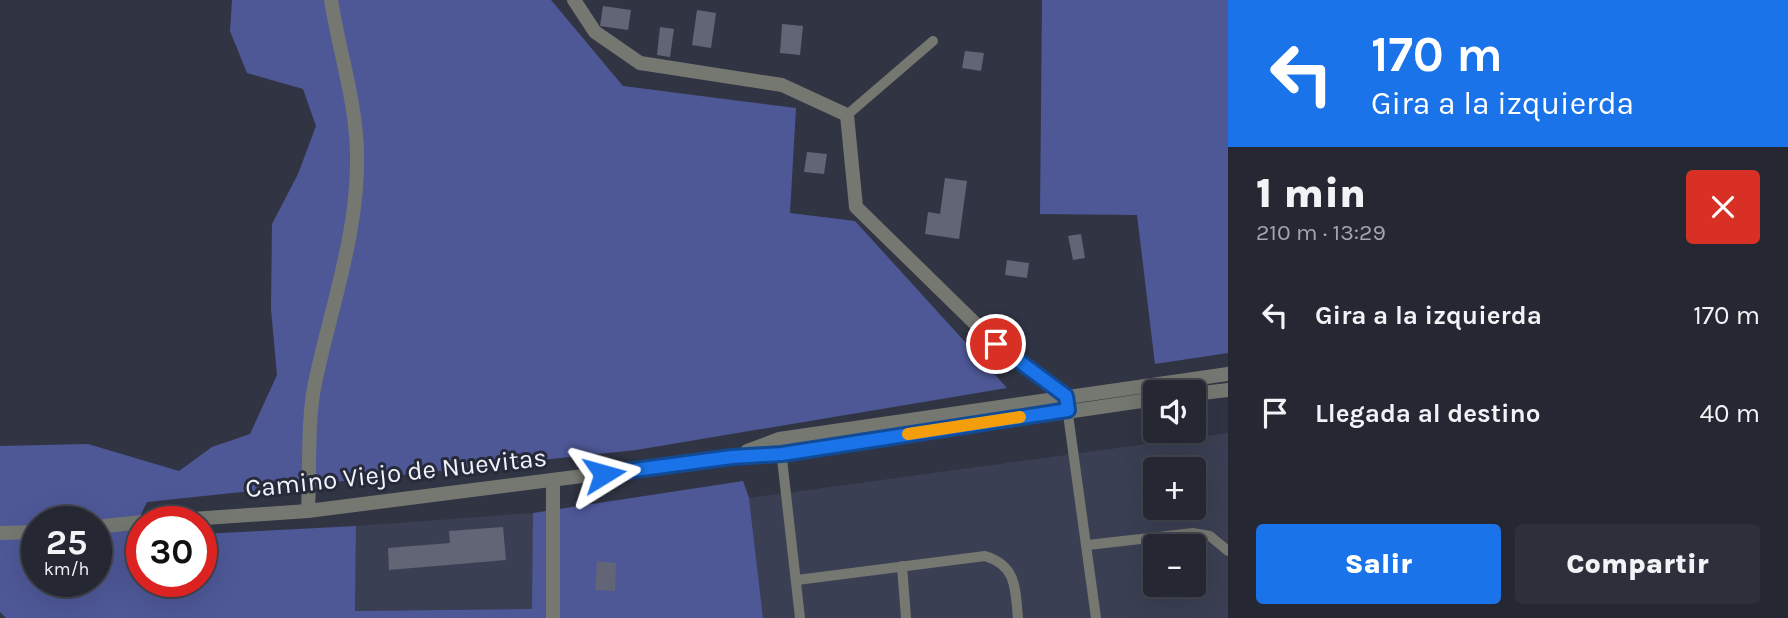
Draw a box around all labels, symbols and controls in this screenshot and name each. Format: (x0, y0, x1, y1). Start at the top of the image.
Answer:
text: 170 m (1371, 26, 1503, 83)
icon: left (1256, 28, 1347, 119)
text: Gira a la izquierda (1371, 85, 1634, 122)
text: 1 min (1256, 168, 1366, 218)
button: close (1686, 170, 1760, 244)
text: 210 m · 13:29 (1256, 219, 1386, 246)
icon: left (1256, 296, 1294, 334)
text: Gira a la izquierda (1315, 300, 1542, 331)
text: 170 m (1693, 300, 1760, 331)
pin (966, 314, 1026, 374)
icon: arrive (977, 325, 1015, 363)
map controls (1143, 380, 1206, 597)
button: sound (1143, 380, 1206, 443)
icon: arrive (1256, 394, 1294, 432)
text: Llegada al destino (1315, 398, 1541, 429)
text: 40 m (1700, 398, 1760, 429)
position arrow (567, 437, 641, 511)
street label: Camino Viejo de Nuevitas (244, 442, 548, 504)
button: + (1143, 457, 1206, 520)
speed limit sign: 30 (126, 506, 217, 597)
text: 25 (46, 522, 87, 563)
button: Salir (1256, 524, 1501, 604)
button: Compartir (1515, 524, 1760, 604)
button: − (1143, 534, 1206, 597)
text: km/h (44, 558, 89, 580)

